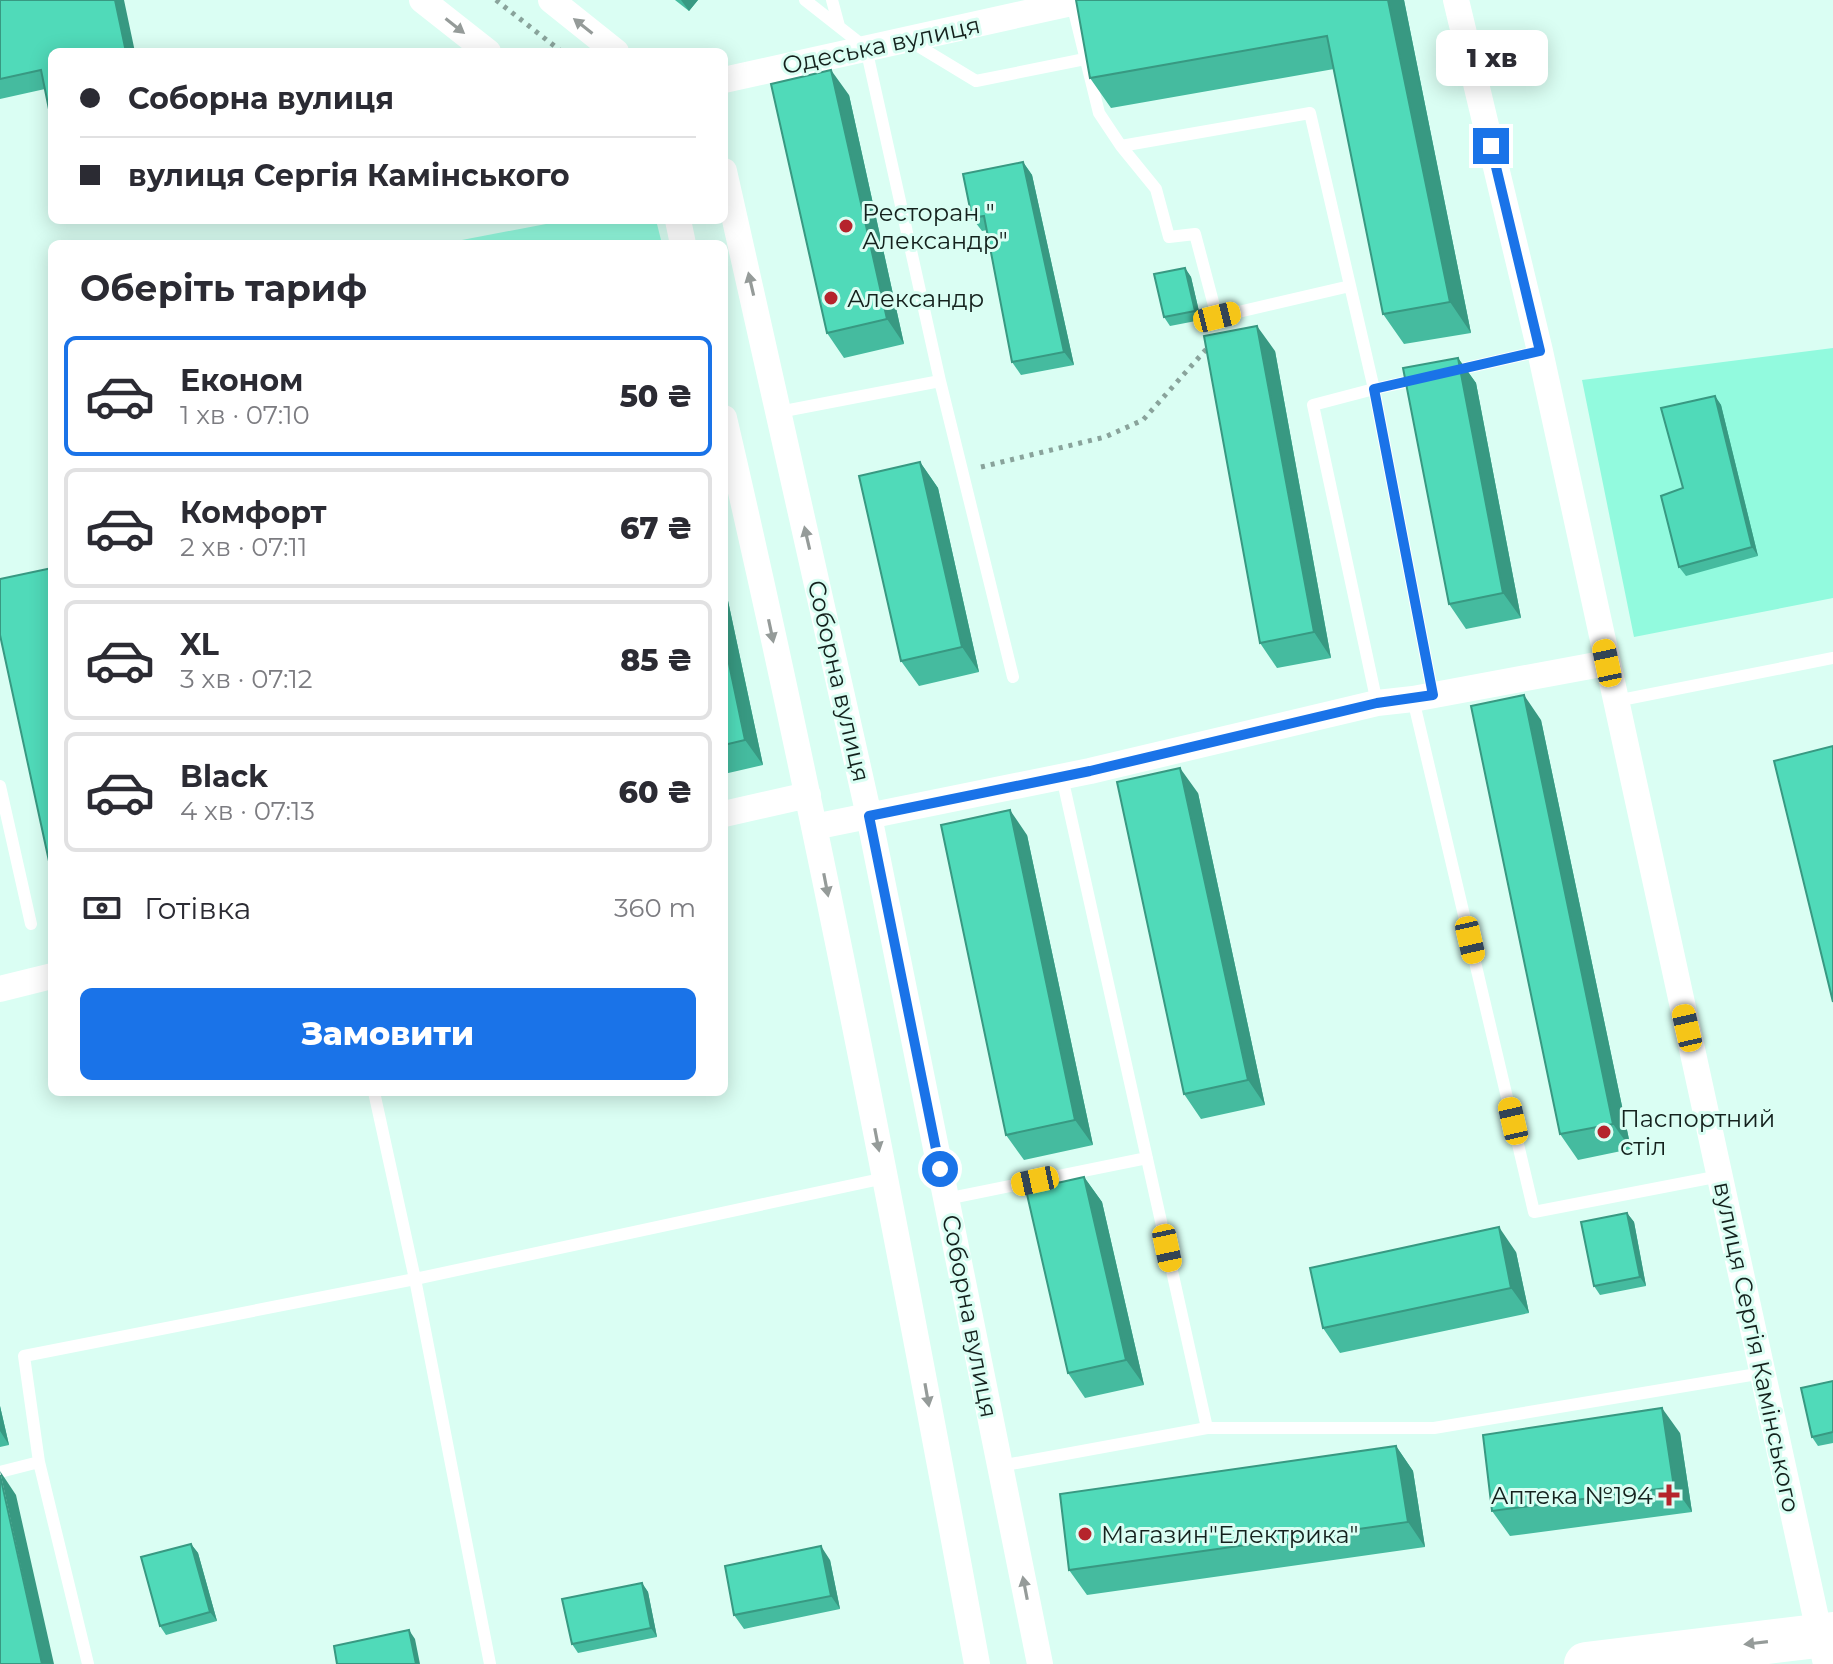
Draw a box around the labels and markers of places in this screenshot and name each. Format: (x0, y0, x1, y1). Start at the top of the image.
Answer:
place label: Ресторан " Александр" (862, 198, 1008, 255)
marker: Ресторан " Александр" (837, 217, 855, 235)
place label: Александр (847, 284, 984, 313)
marker: Александр (822, 289, 840, 307)
place label: Паспортний стіл (1620, 1104, 1775, 1161)
marker: Паспортний стіл (1595, 1123, 1613, 1141)
place label: Аптека №194 (1491, 1481, 1653, 1510)
marker: Аптека №194 (1660, 1486, 1678, 1504)
place label: Магазин"Електрика" (1101, 1520, 1358, 1549)
marker: Магазин"Електрика" (1076, 1525, 1094, 1543)

